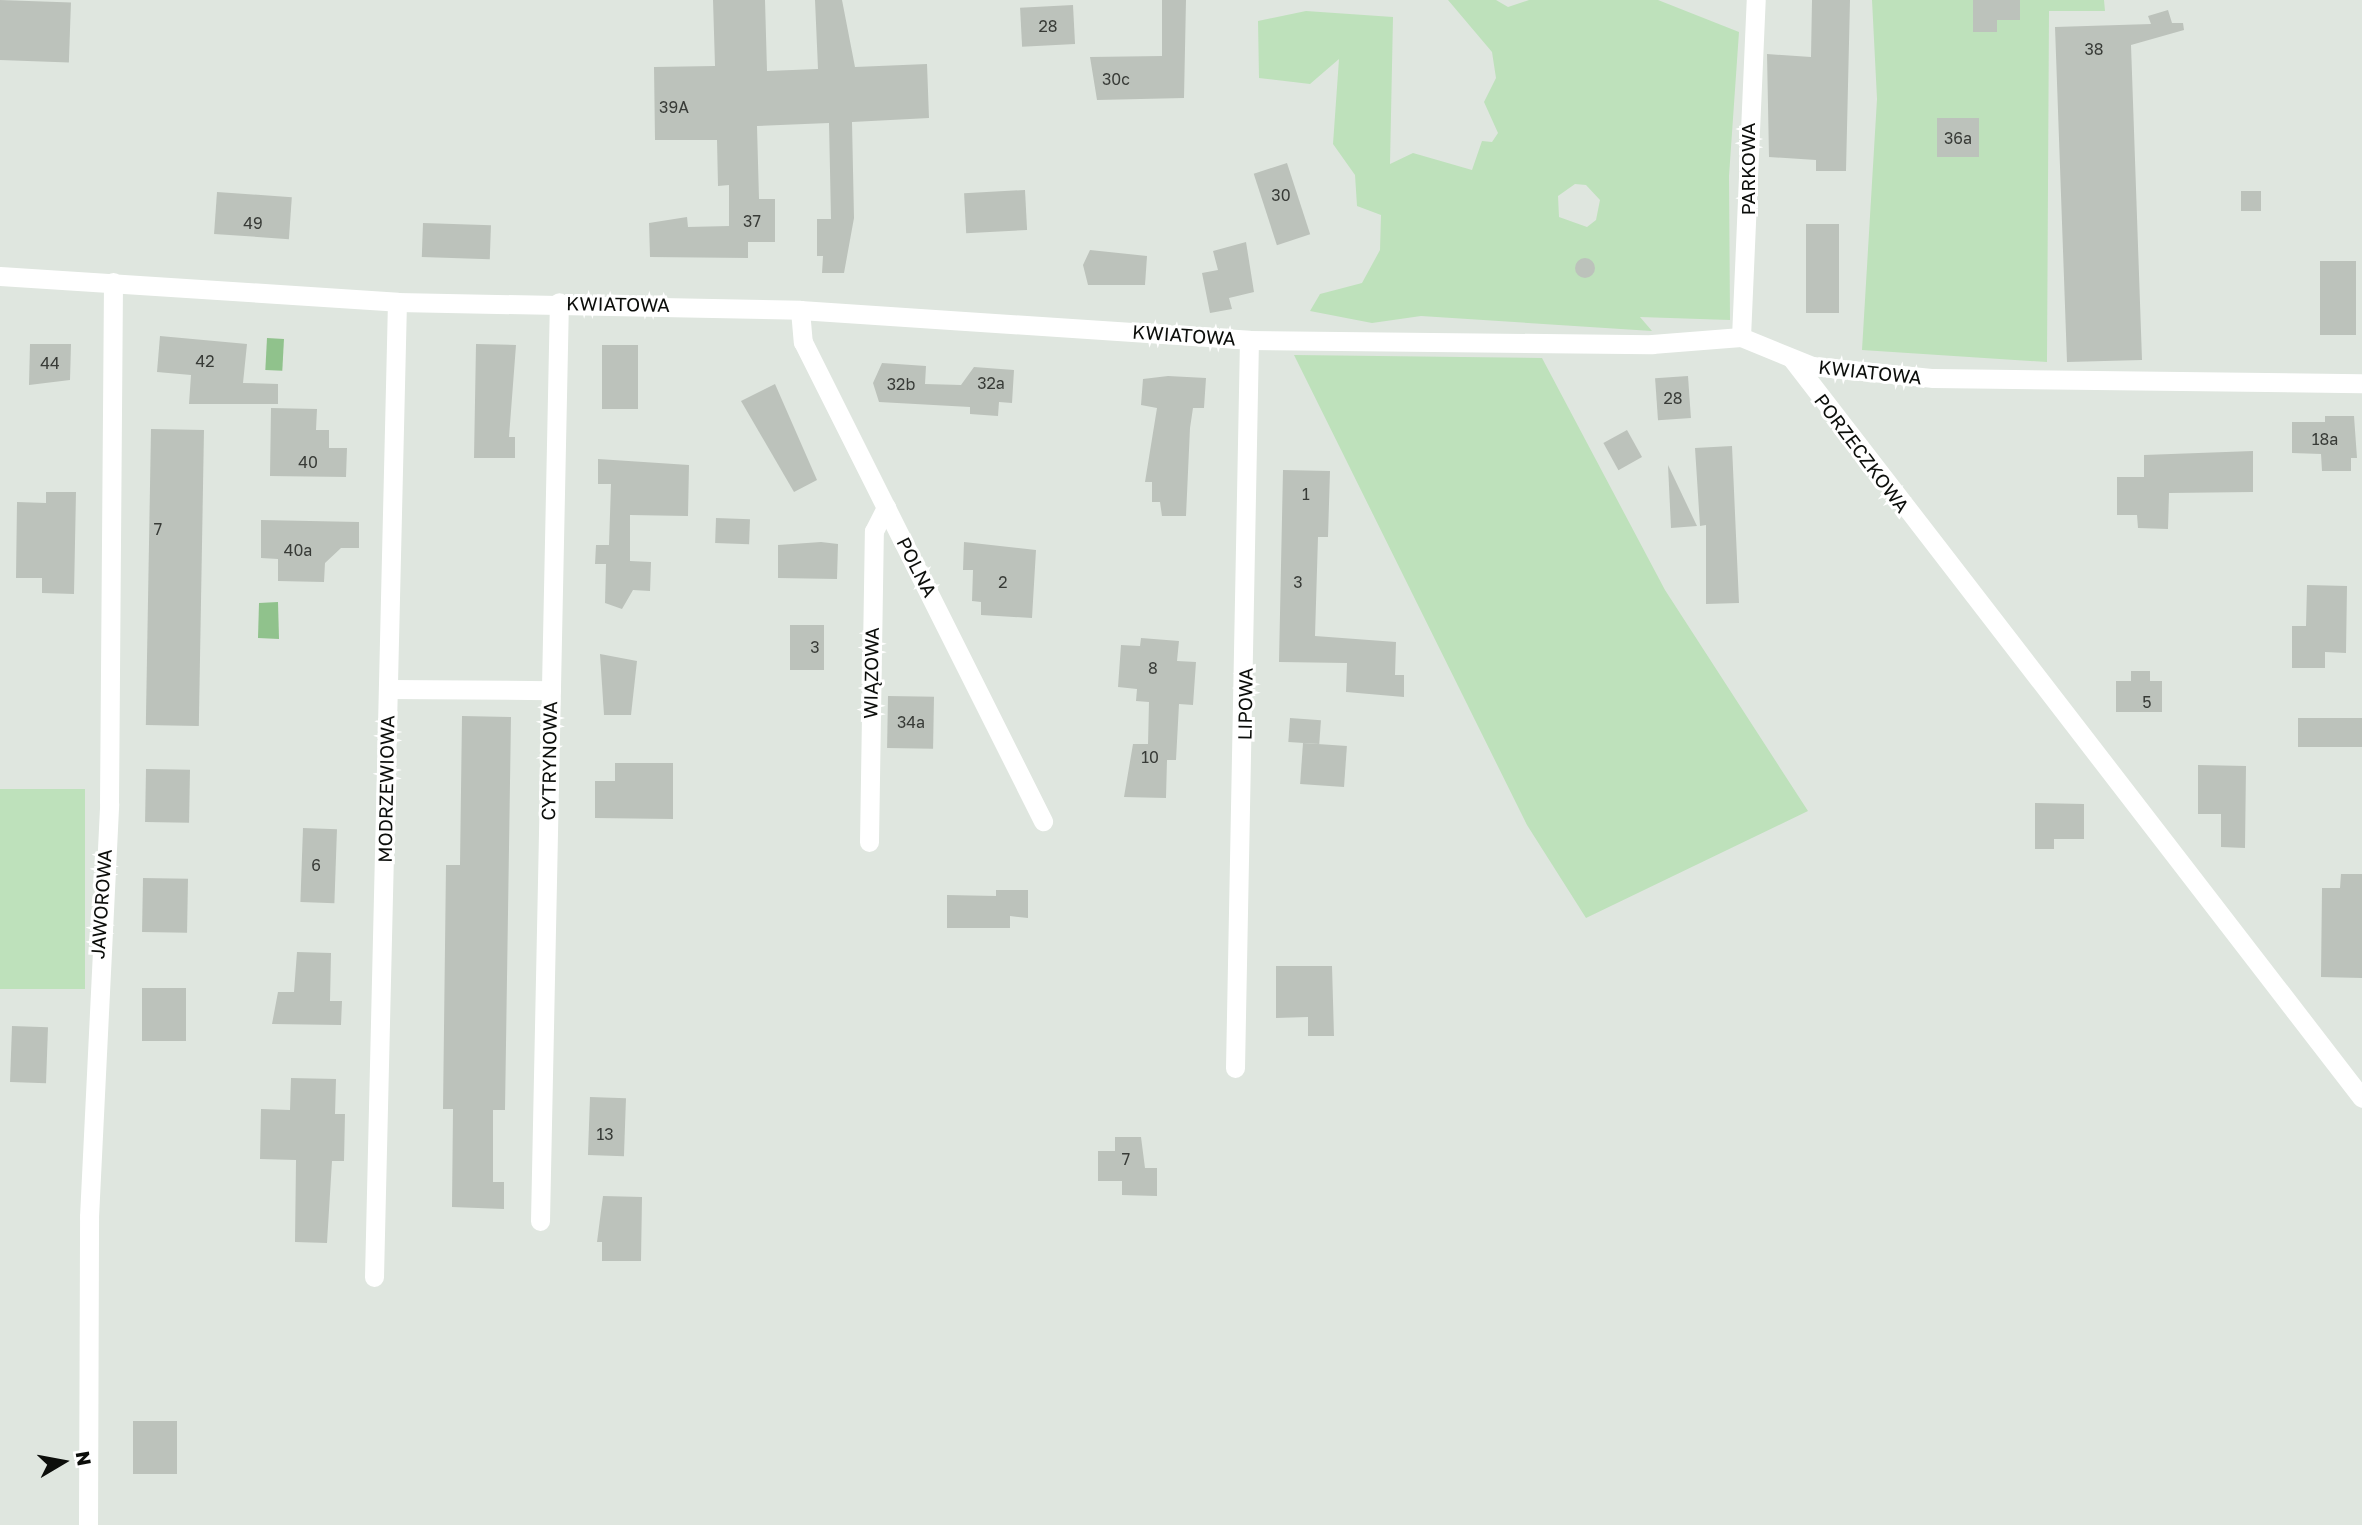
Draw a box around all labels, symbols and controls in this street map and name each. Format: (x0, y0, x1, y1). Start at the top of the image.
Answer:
house number: 28 (1038, 16, 1058, 36)
house number: 38 (2084, 39, 2104, 59)
house number: 30c (1102, 69, 1130, 89)
house number: 39A (659, 97, 689, 117)
street label: PARKOWA (1737, 122, 1759, 216)
house number: 36a (1944, 128, 1972, 148)
house number: 30 (1271, 185, 1291, 205)
house number: 37 (743, 211, 761, 231)
house number: 49 (243, 213, 263, 233)
street label: KWIATOWA (566, 292, 670, 316)
street label: KWIATOWA (1131, 320, 1237, 350)
house number: 42 (195, 351, 215, 371)
house number: 44 (40, 353, 60, 373)
street label: KWIATOWA (1817, 355, 1923, 389)
house number: 32a (977, 373, 1005, 393)
house number: 32b (887, 374, 915, 394)
house number: 28 (1663, 388, 1683, 408)
street label: PORZECZKOWA (1810, 389, 1914, 517)
house number: 18a (2312, 429, 2338, 449)
house number: 40 (298, 452, 318, 472)
house number: 1 (1302, 484, 1310, 504)
house number: 7 (154, 519, 162, 539)
street label: POLNA (892, 533, 942, 601)
house number: 40a (284, 540, 312, 560)
house number: 2 (998, 572, 1008, 592)
house number: 3 (1293, 572, 1303, 592)
street label: WIĄZOWA (859, 627, 883, 719)
house number: 3 (810, 637, 820, 657)
house number: 8 (1148, 658, 1158, 678)
street label: LIPOWA (1233, 667, 1257, 741)
house number: 5 (2142, 692, 2152, 712)
street label: CYTRYNOWA (537, 701, 561, 821)
house number: 34a (897, 712, 925, 732)
street label: MODRZEWIOWA (373, 715, 399, 863)
house number: 10 (1141, 747, 1159, 767)
street label: JAWOROWA (86, 848, 116, 960)
house number: 6 (311, 855, 321, 875)
house number: 13 (596, 1124, 614, 1144)
house number: 7 (1122, 1149, 1130, 1169)
north arrow (28, 1427, 98, 1497)
text: N (72, 1449, 97, 1467)

